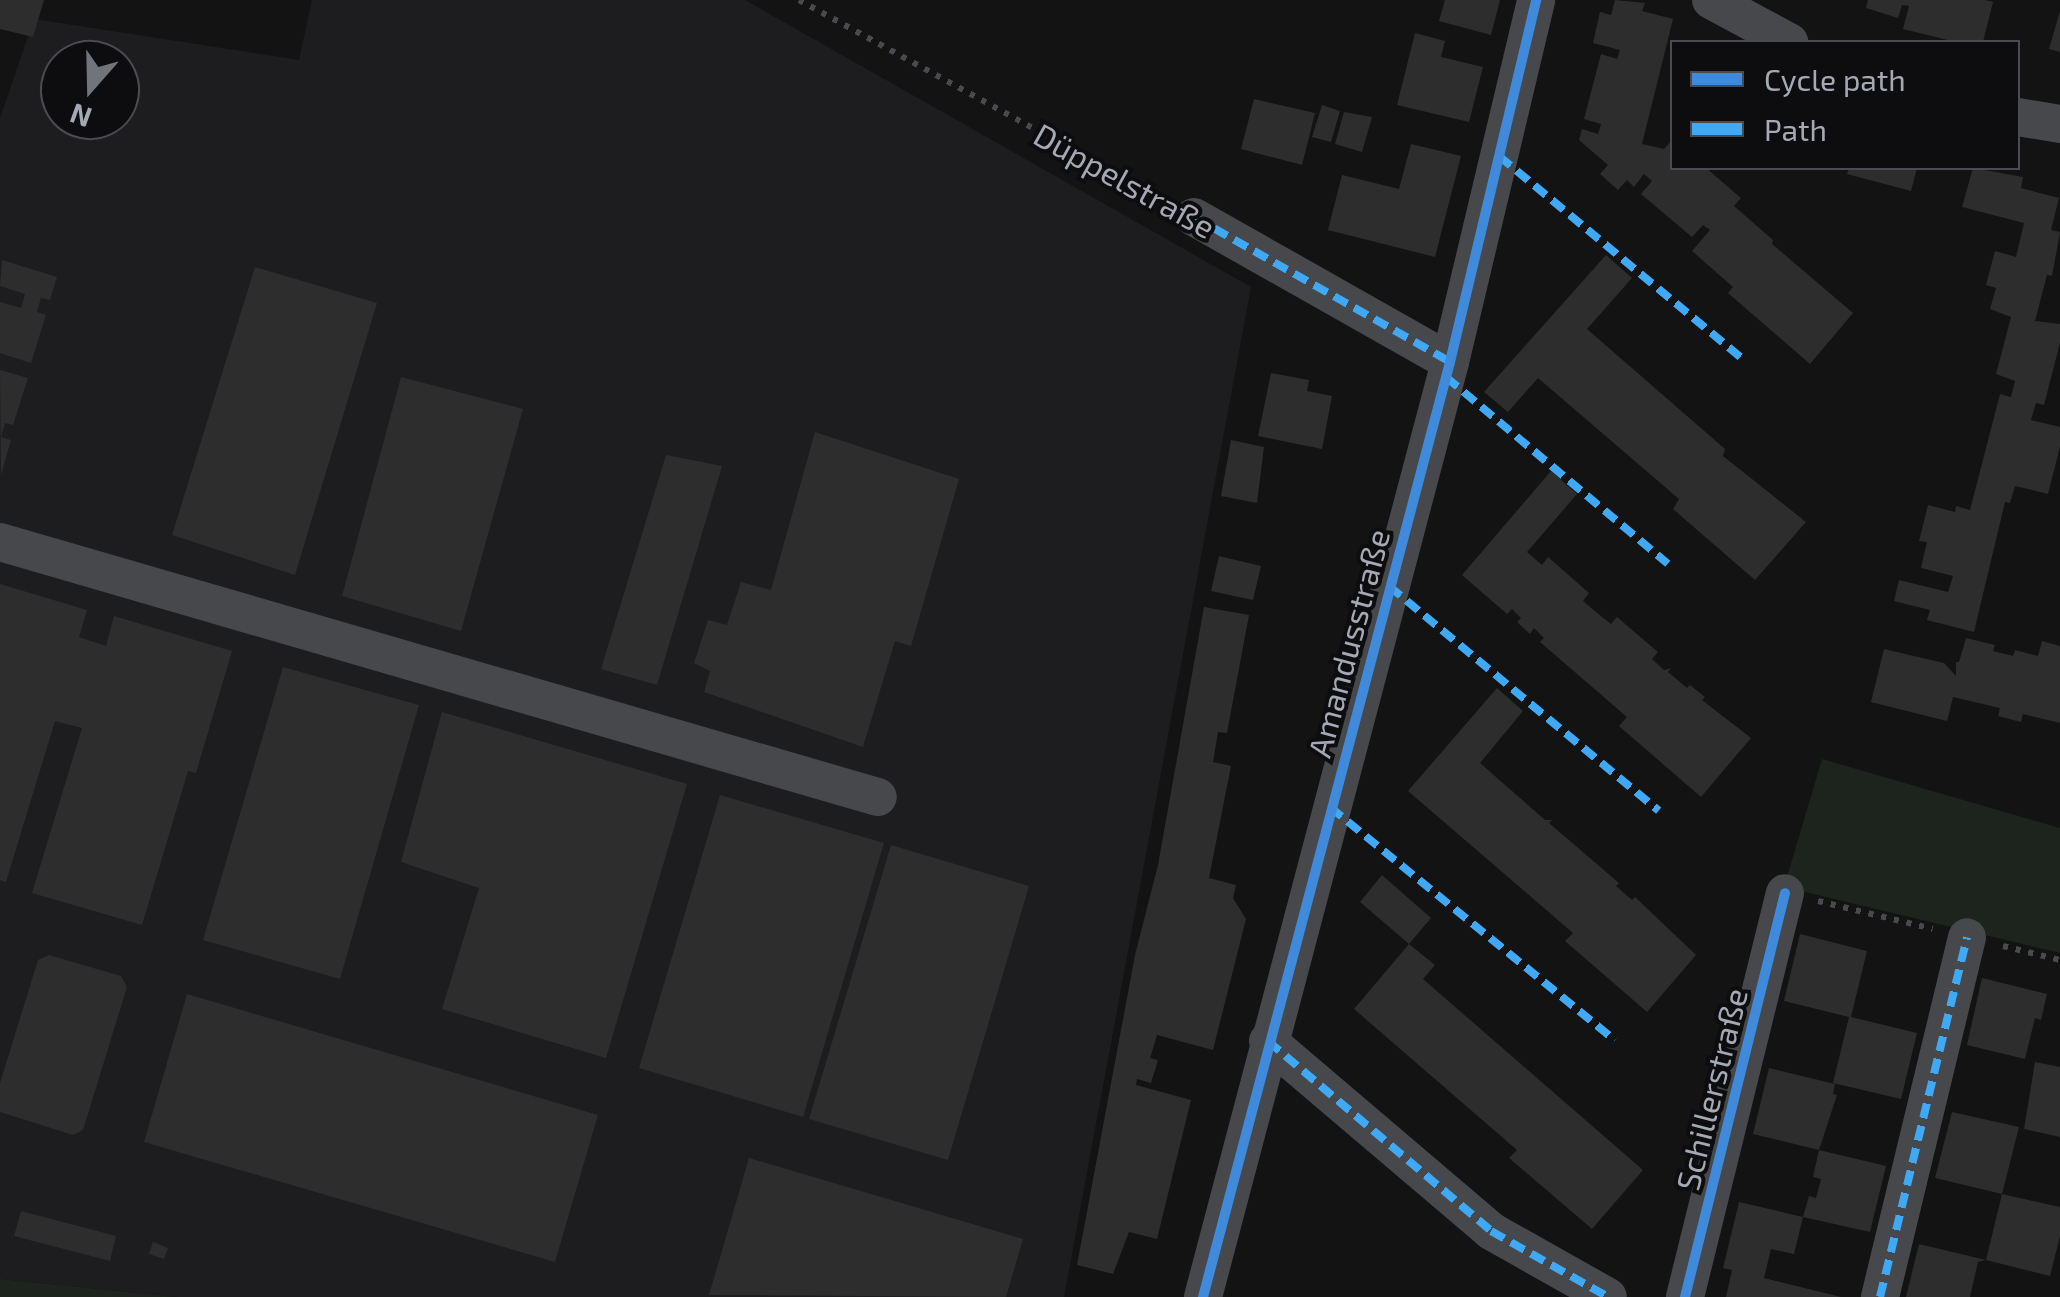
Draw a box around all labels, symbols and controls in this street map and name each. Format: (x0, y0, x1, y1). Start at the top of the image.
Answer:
north arrow (40, 40, 140, 140)
legend (1670, 40, 2020, 170)
text: Cycle path (1764, 61, 1906, 97)
text: N (65, 97, 96, 136)
text: Path (1764, 111, 1827, 147)
street label: Düppelstraße (1028, 115, 1222, 245)
street label: Amandusstraße (1299, 525, 1397, 761)
street label: Schillerstraße (1667, 984, 1755, 1194)

